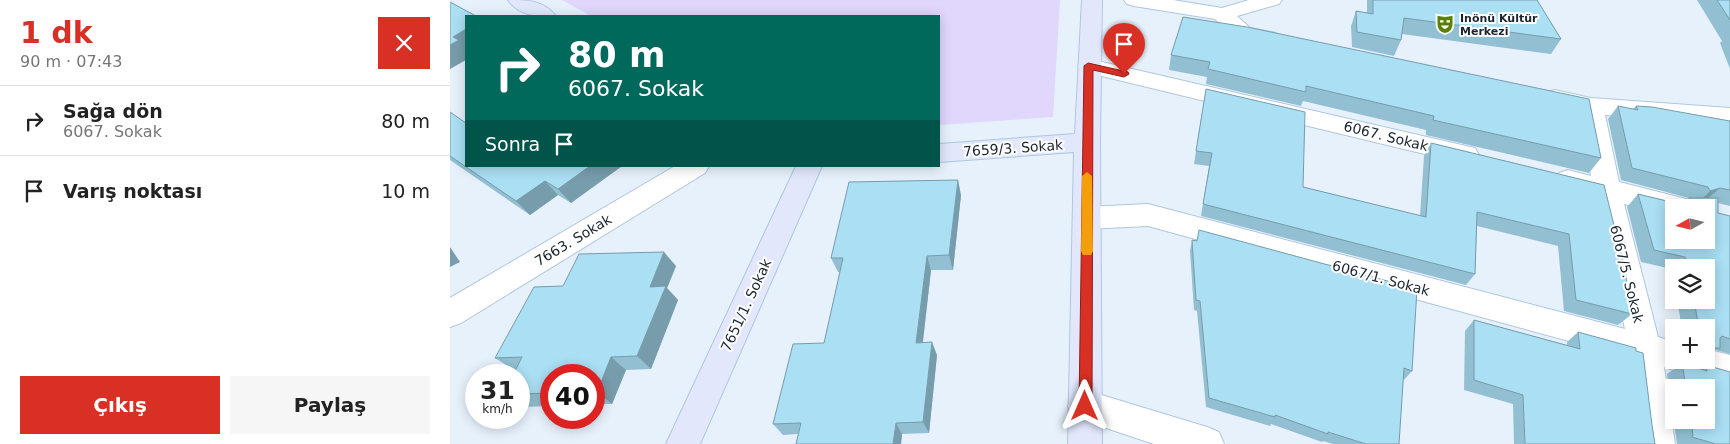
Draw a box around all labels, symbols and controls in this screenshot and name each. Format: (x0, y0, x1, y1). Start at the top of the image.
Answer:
place label: Inönü Kültür Merkezi (1460, 12, 1538, 38)
theatre icon: Inönü Kültür Merkezi (1434, 13, 1456, 35)
text: 1 dk (20, 15, 93, 50)
button: close (378, 17, 430, 69)
pin (1103, 23, 1145, 74)
icon: arrive (1110, 30, 1138, 58)
icon: right (485, 35, 550, 100)
text: 80 m (568, 35, 665, 75)
text: 90 m · 07:43 (20, 52, 122, 71)
text: 6067. Sokak (568, 76, 704, 101)
text: Sağa dön (63, 100, 163, 122)
icon: right (20, 107, 48, 135)
text: 80 m (381, 110, 430, 132)
street label: 6067. Sokak (1342, 118, 1431, 154)
text: 6067. Sokak (63, 122, 162, 141)
icon: arrive (550, 130, 578, 158)
text: Sonra (485, 133, 540, 155)
street label: 7659/3. Sokak (962, 136, 1064, 159)
icon: arrive (20, 177, 48, 205)
text: Varış noktası (63, 180, 202, 202)
text: 10 m (381, 180, 430, 202)
north arrow (1665, 199, 1715, 249)
map controls (1665, 199, 1715, 429)
street label: 7663. Sokak (532, 210, 615, 269)
street label: 6067/5. Sokak (1607, 223, 1647, 325)
street label: 7651/1. Sokak (718, 255, 775, 354)
street label: 6067/1. Sokak (1331, 257, 1432, 299)
button: layers (1665, 259, 1715, 309)
button: + (1665, 319, 1715, 369)
speed limit sign: 40 (540, 364, 605, 429)
button: Çıkış (20, 376, 220, 434)
button: Paylaş (230, 376, 430, 434)
text: 31 (480, 376, 515, 405)
position arrow (1058, 379, 1110, 431)
button: − (1665, 379, 1715, 429)
text: km/h (482, 402, 513, 416)

